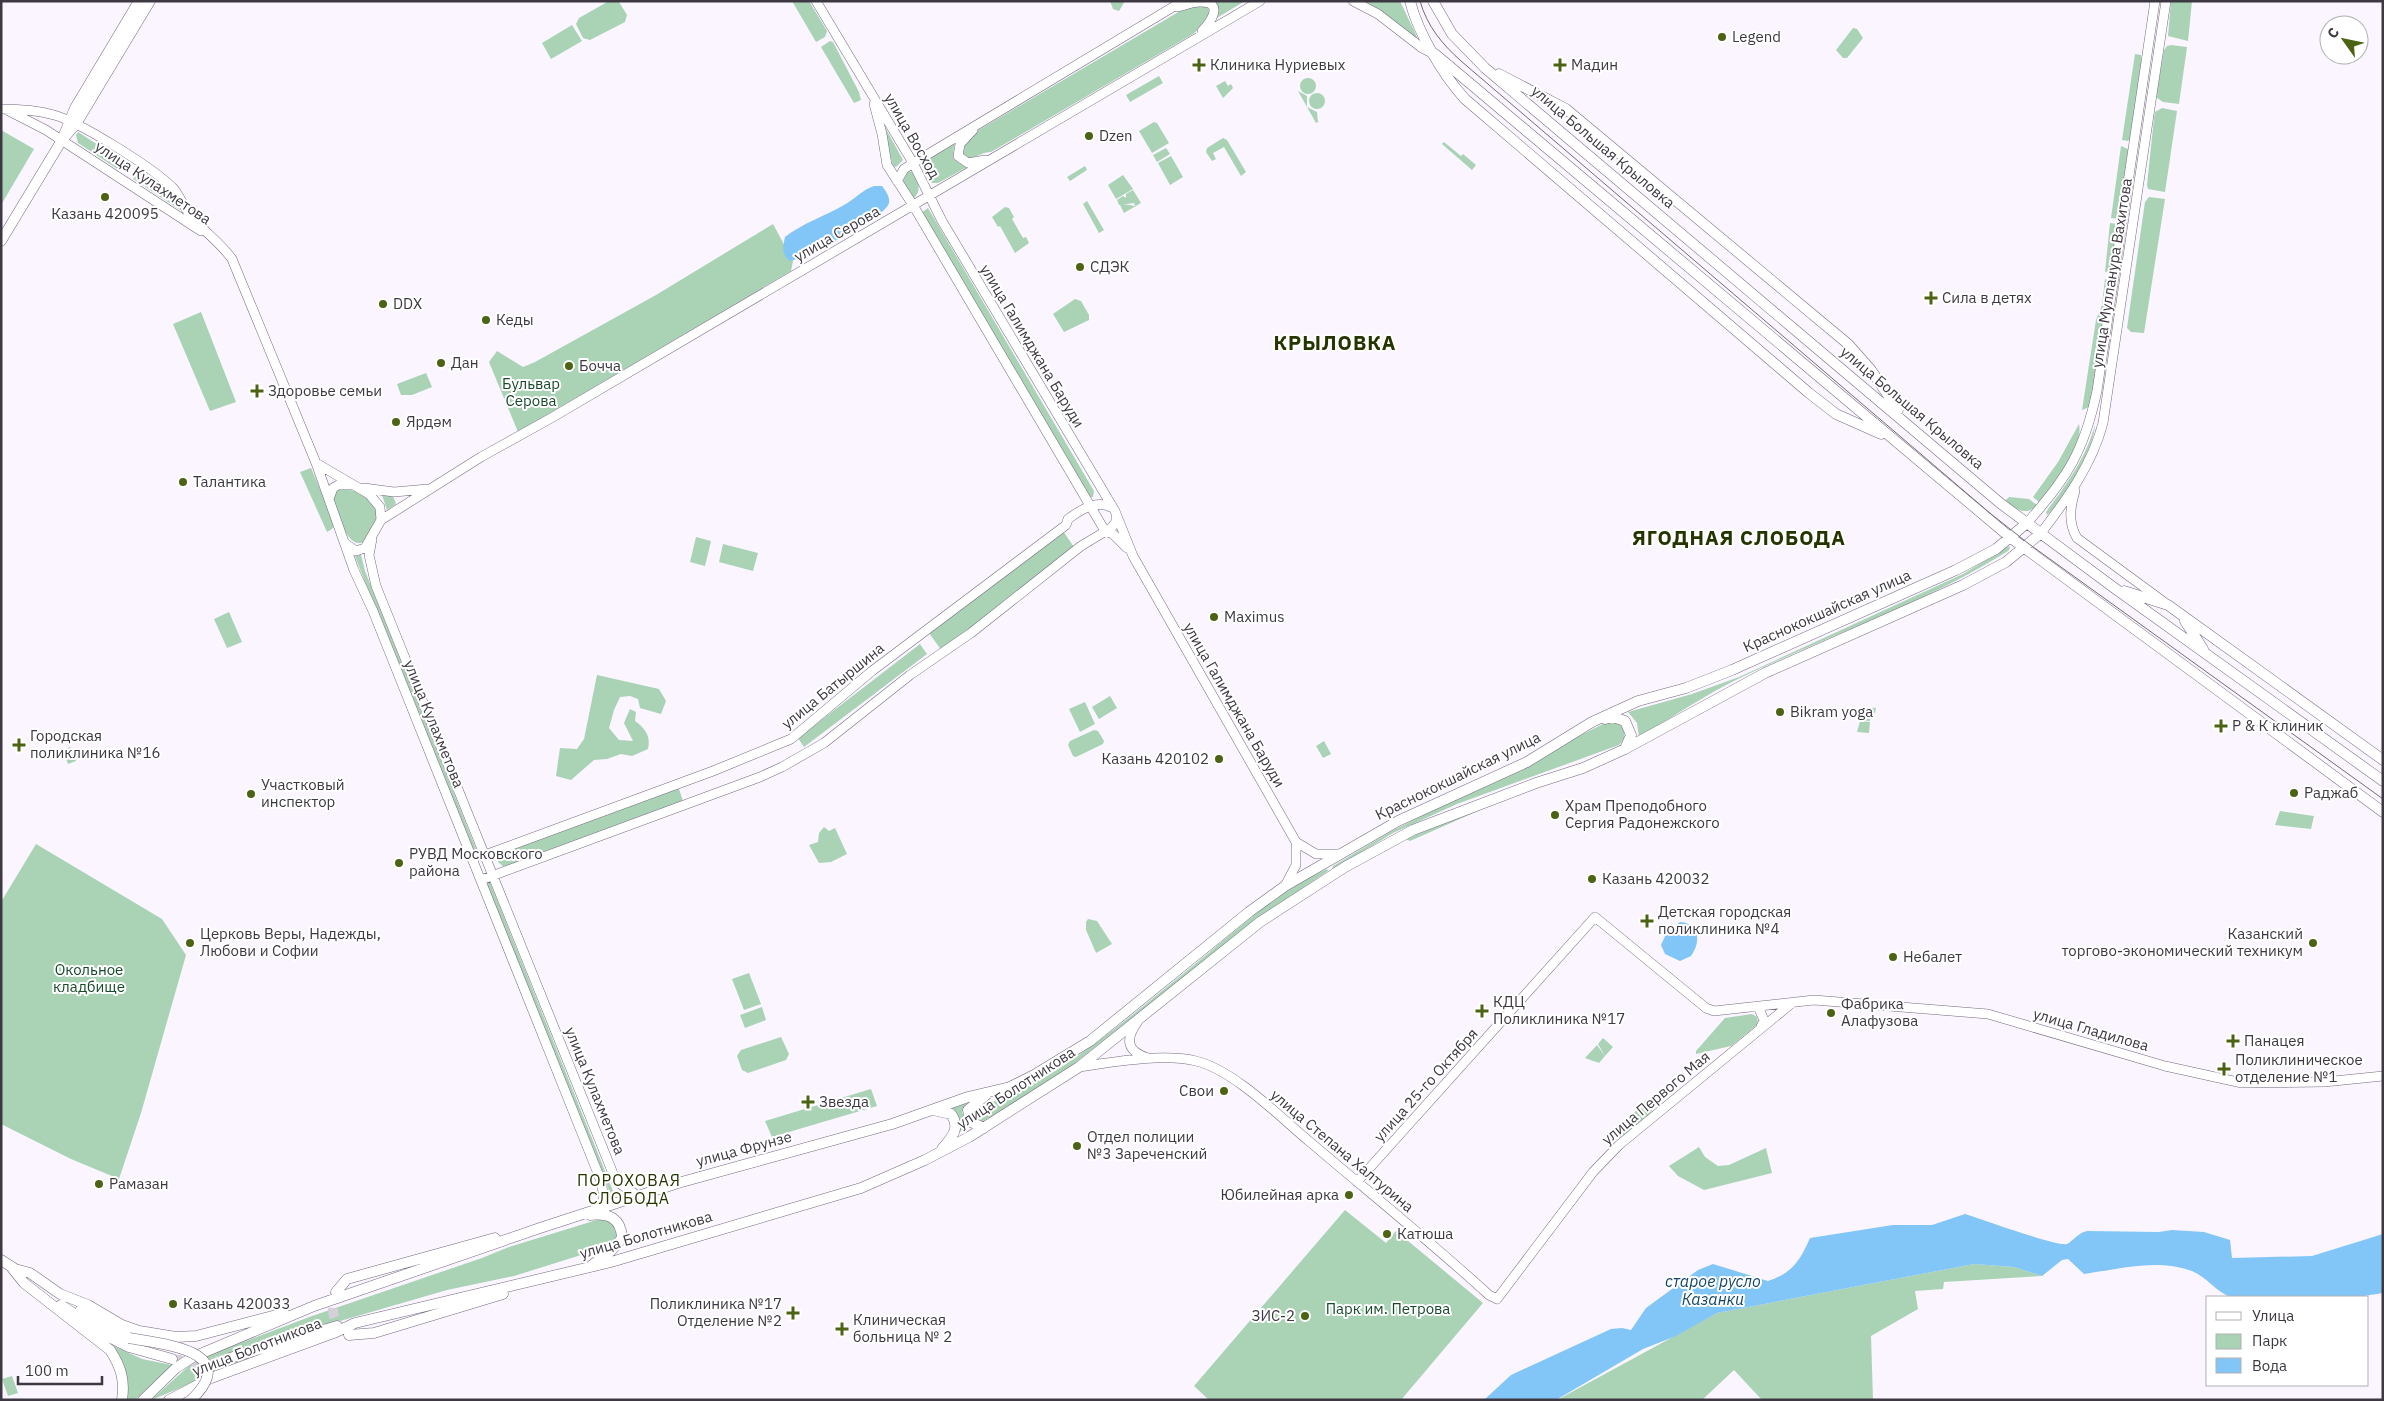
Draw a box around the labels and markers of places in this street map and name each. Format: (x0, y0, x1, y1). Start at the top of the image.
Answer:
place label: Legend (1732, 27, 1781, 46)
marker: Legend (1716, 31, 1728, 43)
place label: Клиника Нуриевых (1210, 55, 1346, 74)
place label: Мадин (1571, 55, 1618, 74)
marker: Клиника Нуриевых (1192, 58, 1206, 72)
marker: Мадин (1553, 58, 1567, 72)
place label: Dzen (1099, 126, 1133, 145)
marker: Dzen (1083, 130, 1095, 142)
marker: Казань 420095 (99, 191, 111, 203)
place label: Казань 420095 (51, 204, 159, 223)
place label: СДЭК (1090, 257, 1130, 276)
marker: СДЭК (1074, 261, 1086, 273)
place label: Сила в детях (1942, 288, 2032, 307)
marker: Сила в детях (1924, 291, 1938, 305)
place label: DDX (393, 294, 422, 313)
marker: DDX (377, 298, 389, 310)
place label: Кеды (496, 310, 534, 329)
marker: Кеды (480, 314, 492, 326)
place label: Дан (451, 353, 479, 372)
place label: Бочча (579, 356, 621, 375)
marker: Дан (435, 357, 447, 369)
marker: Бочча (563, 360, 575, 372)
place label: Здоровье семьи (268, 381, 382, 400)
marker: Здоровье семьи (250, 384, 264, 398)
place label: Ярдәм (406, 412, 452, 431)
marker: Ярдәм (390, 416, 402, 428)
place label: Талантика (193, 472, 266, 491)
marker: Талантика (177, 476, 189, 488)
place label: Maximus (1224, 607, 1284, 626)
marker: Maximus (1208, 611, 1220, 623)
place label: Bikram yoga (1790, 702, 1873, 721)
marker: Bikram yoga (1774, 706, 1786, 718)
place label: Р & К клиник (2232, 716, 2324, 735)
marker: Р & К клиник (2214, 719, 2228, 733)
place label: Городская поликлиника №16 (30, 726, 160, 762)
marker: Городская поликлиника №16 (12, 738, 26, 752)
place label: Казань 420102 (1102, 749, 1209, 768)
marker: Казань 420102 (1213, 753, 1225, 765)
place label: Участковый инспектор (261, 775, 345, 811)
place label: Раджаб (2304, 783, 2358, 802)
marker: Раджаб (2288, 787, 2300, 799)
marker: Участковый инспектор (245, 788, 257, 800)
place label: Храм Преподобного Сергия Радонежского (1565, 796, 1720, 832)
marker: Храм Преподобного Сергия Радонежского (1549, 809, 1561, 821)
place label: РУВД Московского района (409, 844, 543, 880)
marker: РУВД Московского района (393, 857, 405, 869)
place label: Казань 420032 (1602, 869, 1709, 888)
marker: Казань 420032 (1586, 873, 1598, 885)
place label: Детская городская поликлиника №4 (1658, 902, 1791, 938)
marker: Детская городская поликлиника №4 (1640, 914, 1654, 928)
place label: Церковь Веры, Надежды, Любови и Софии (200, 924, 381, 960)
place label: Казанский торгово-экономический техникум (2061, 924, 2303, 960)
marker: Церковь Веры, Надежды, Любови и Софии (184, 937, 196, 949)
marker: Казанский торгово-экономический техникум (2307, 937, 2319, 949)
place label: Небалет (1903, 947, 1962, 966)
marker: Небалет (1887, 951, 1899, 963)
place label: КДЦ Поликлиника №17 (1493, 992, 1625, 1028)
place label: Фабрика Алафузова (1841, 994, 1918, 1030)
marker: КДЦ Поликлиника №17 (1475, 1004, 1489, 1018)
marker: Фабрика Алафузова (1825, 1007, 1837, 1019)
place label: Панацея (2244, 1031, 2305, 1050)
marker: Панацея (2226, 1034, 2240, 1048)
place label: Поликлиническое отделение №1 (2235, 1050, 2363, 1086)
marker: Поликлиническое отделение №1 (2217, 1062, 2231, 1076)
place label: Свои (1179, 1081, 1214, 1100)
marker: Свои (1218, 1085, 1230, 1097)
place label: Звезда (819, 1092, 869, 1111)
marker: Звезда (801, 1095, 815, 1109)
place label: Отдел полиции №3 Зареченский (1087, 1127, 1207, 1163)
marker: Отдел полиции №3 Зареченский (1071, 1140, 1083, 1152)
place label: Рамазан (109, 1174, 169, 1193)
marker: Рамазан (93, 1178, 105, 1190)
place label: Юбилейная арка (1221, 1185, 1339, 1204)
marker: Юбилейная арка (1343, 1189, 1355, 1201)
place label: Катюша (1397, 1224, 1453, 1243)
marker: Катюша (1381, 1228, 1393, 1240)
place label: Казань 420033 (183, 1294, 290, 1313)
place label: Поликлиника №17 Отделение №2 (650, 1294, 782, 1330)
marker: Казань 420033 (167, 1298, 179, 1310)
marker: Поликлиника №17 Отделение №2 (786, 1306, 800, 1320)
place label: ЗИС-2 (1251, 1306, 1295, 1325)
place label: Клиническая больница № 2 (853, 1310, 952, 1346)
marker: ЗИС-2 (1299, 1310, 1311, 1322)
marker: Клиническая больница № 2 (835, 1322, 849, 1336)

